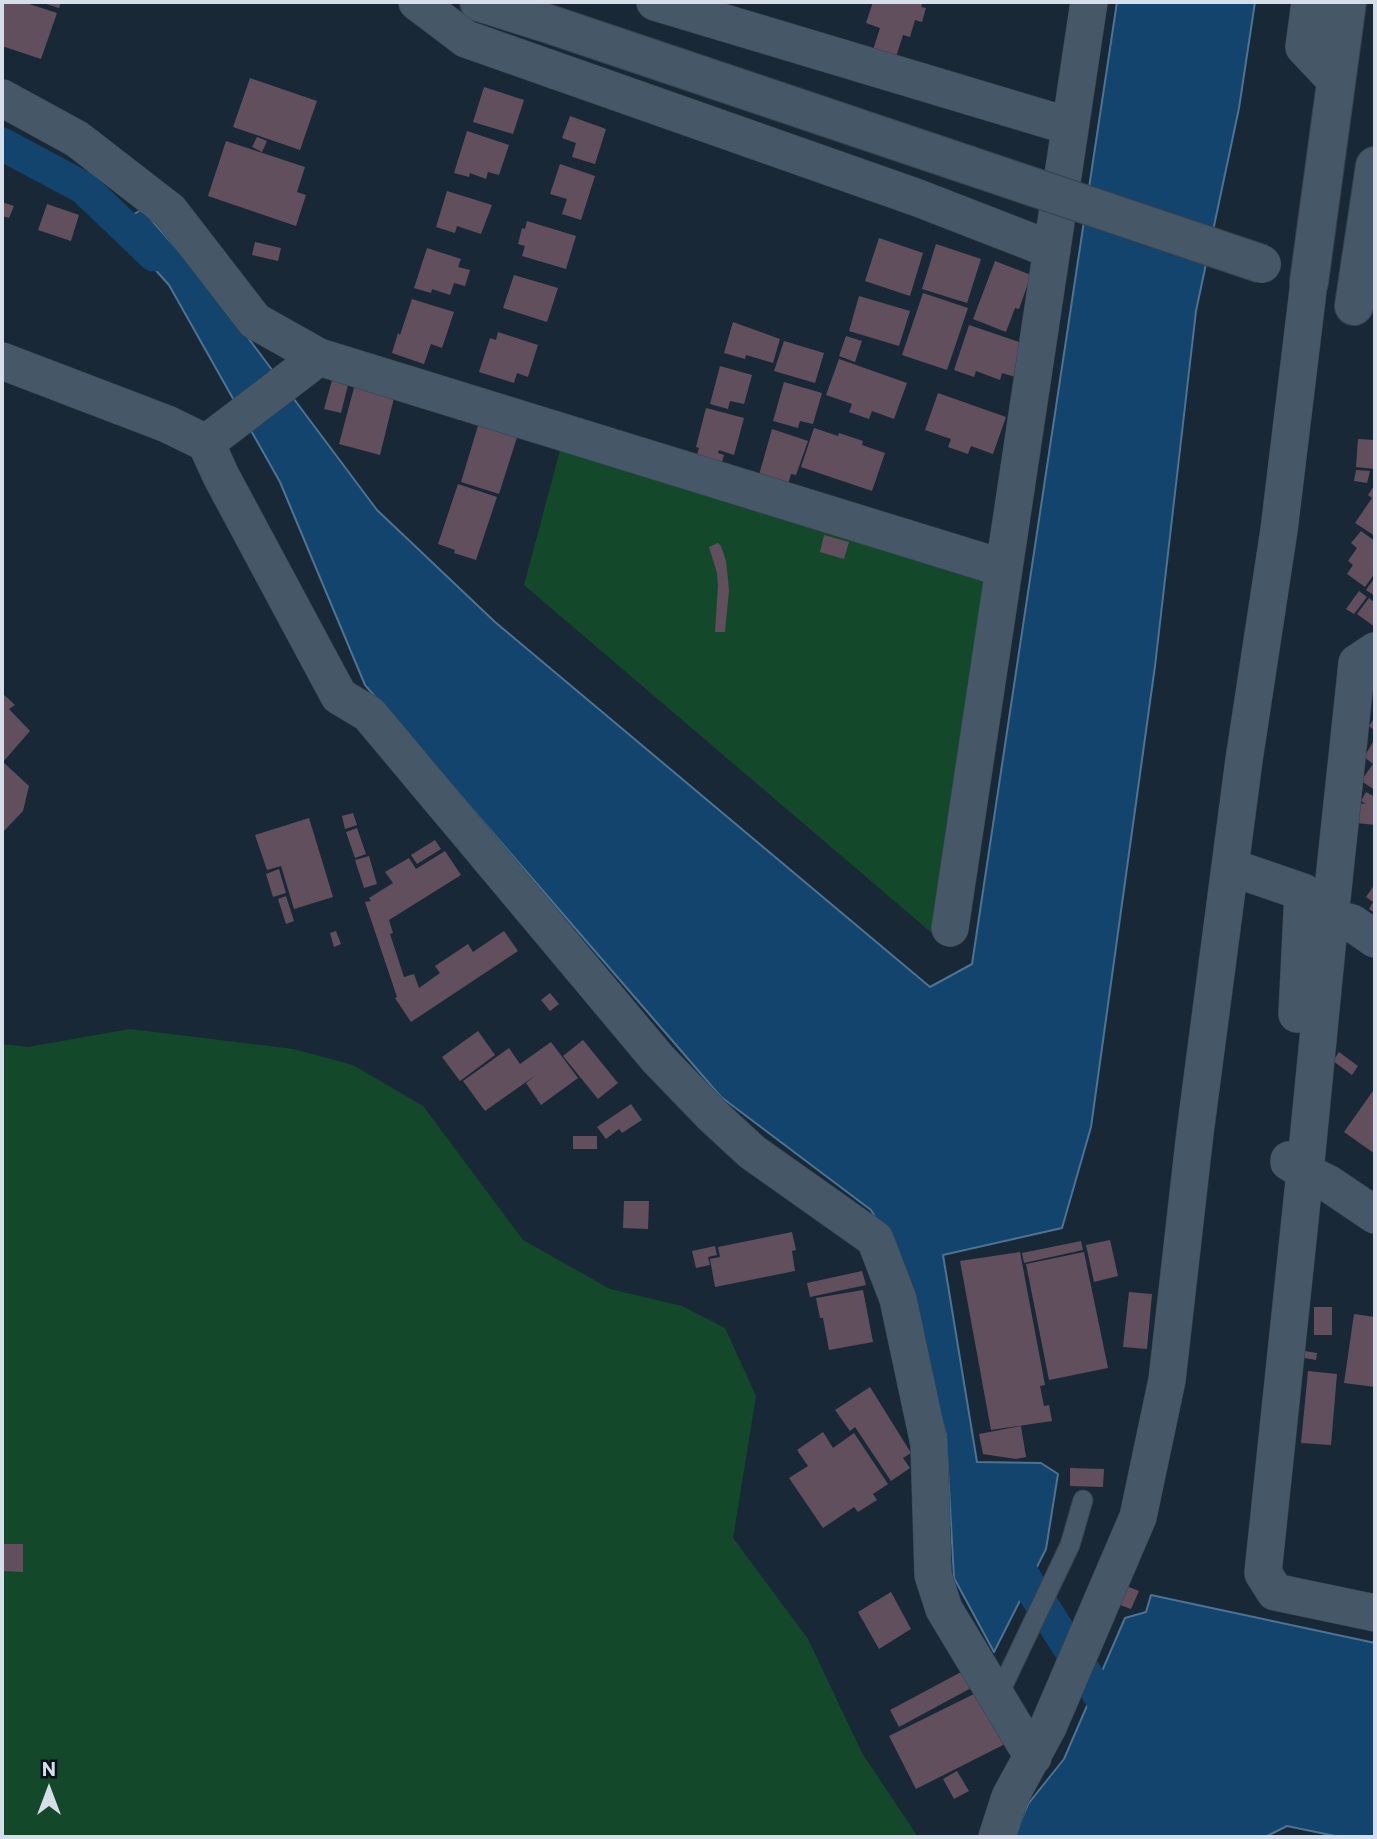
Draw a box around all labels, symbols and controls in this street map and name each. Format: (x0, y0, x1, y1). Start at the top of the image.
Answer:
north arrow (14, 1755, 84, 1825)
text: N (42, 1757, 56, 1780)

